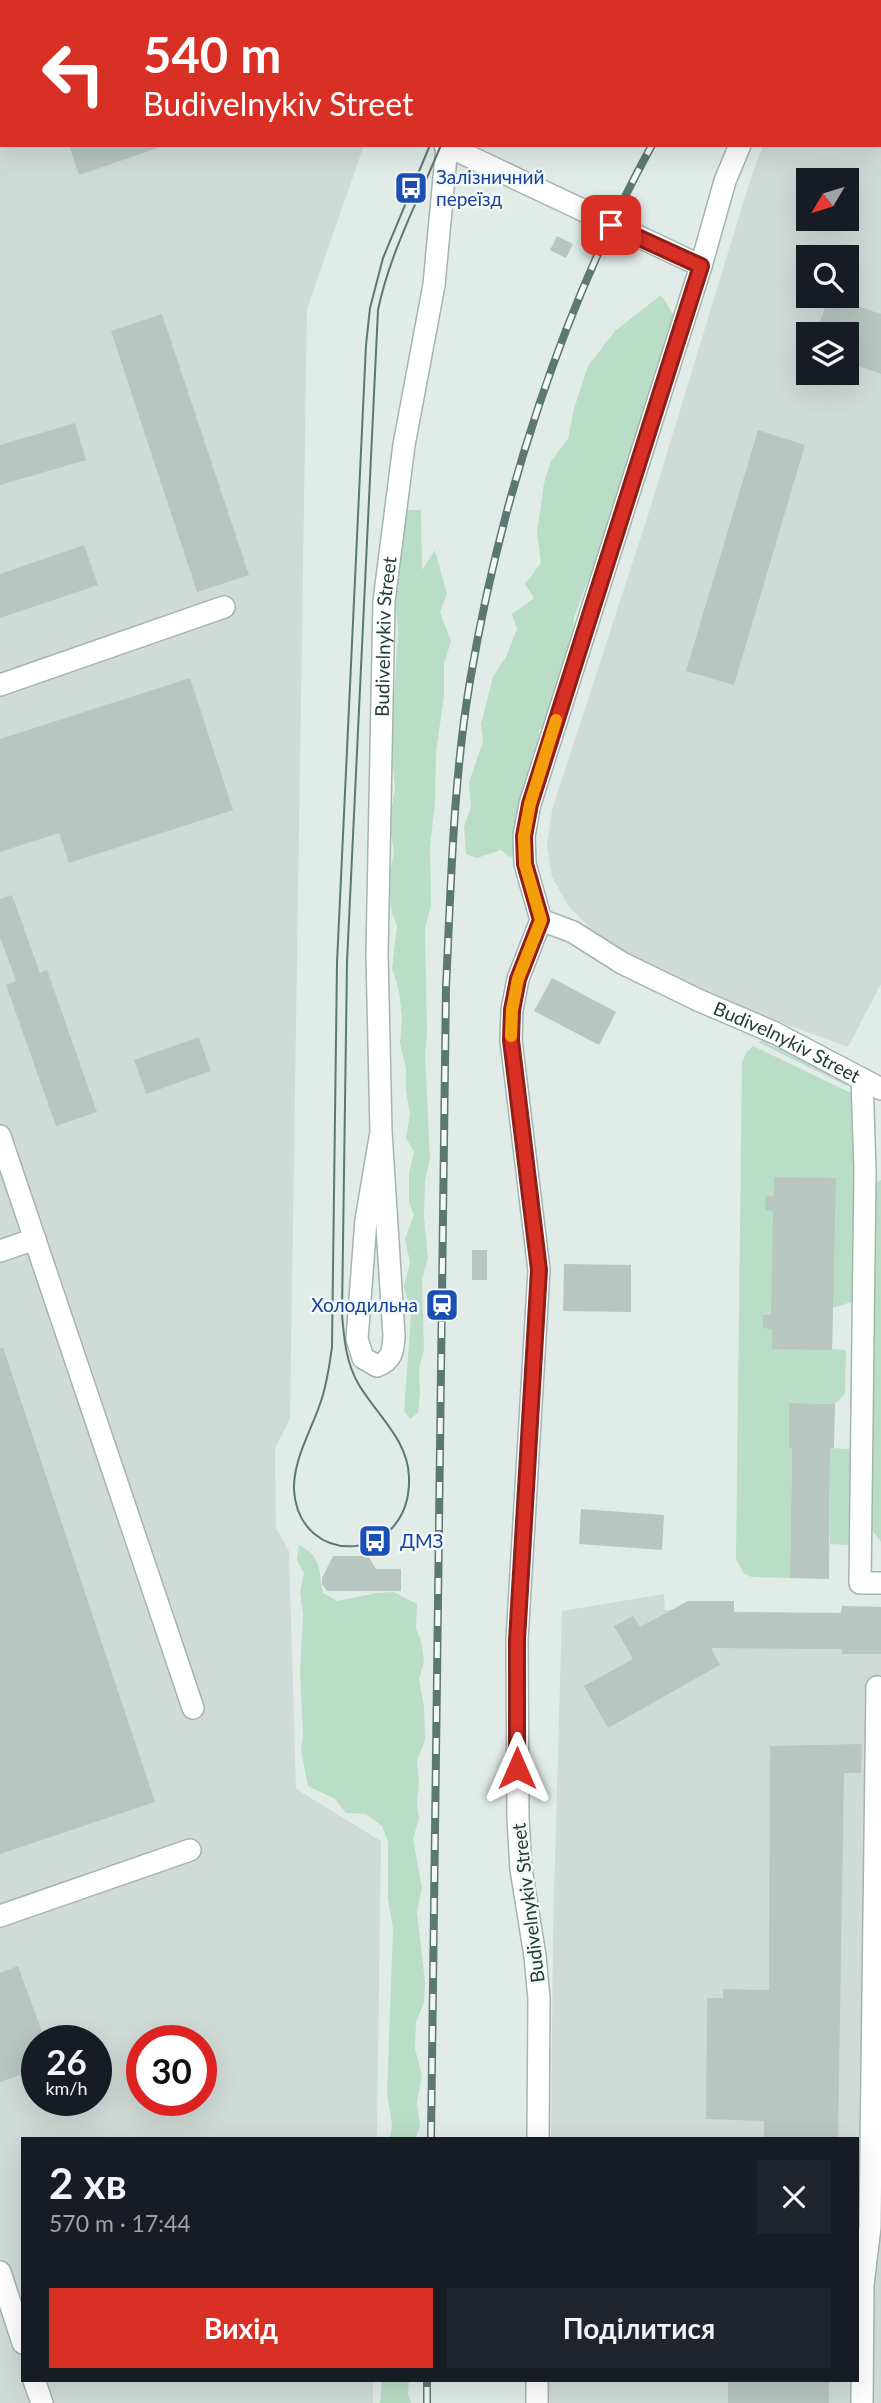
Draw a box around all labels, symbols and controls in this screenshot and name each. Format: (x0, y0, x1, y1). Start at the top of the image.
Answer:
text: 540 m (143, 25, 281, 83)
icon: left (28, 28, 119, 119)
text: Budivelnykiv Street (143, 84, 413, 123)
place label: Залізничний переїзд (436, 165, 544, 210)
north arrow (796, 168, 859, 231)
map controls (796, 168, 859, 385)
bus stop icon: Залізничний переїзд (392, 169, 430, 207)
pin (581, 195, 641, 255)
icon: arrive (592, 206, 630, 244)
button: search (796, 245, 859, 308)
button: layers (796, 322, 859, 385)
street label: Budivelnykiv Street (370, 555, 401, 717)
street label: Budivelnykiv Street (710, 996, 865, 1087)
station icon: Холодильна (423, 1286, 461, 1324)
place label: Холодильна (311, 1293, 418, 1316)
bus stop icon: ДМЗ (356, 1522, 394, 1560)
place label: ДМЗ (400, 1529, 444, 1552)
position arrow (480, 1731, 554, 1805)
street label: Budivelnykiv Street (506, 1822, 549, 1984)
speed limit sign: 30 (126, 2025, 217, 2116)
text: 26 (46, 2040, 87, 2082)
text: km/h (45, 2077, 88, 2099)
text: 2 хв (49, 2158, 127, 2208)
button: close (757, 2160, 831, 2234)
text: 570 m · 17:44 (49, 2209, 191, 2237)
button: Вихід (49, 2288, 433, 2368)
button: Поділитися (447, 2288, 831, 2368)

